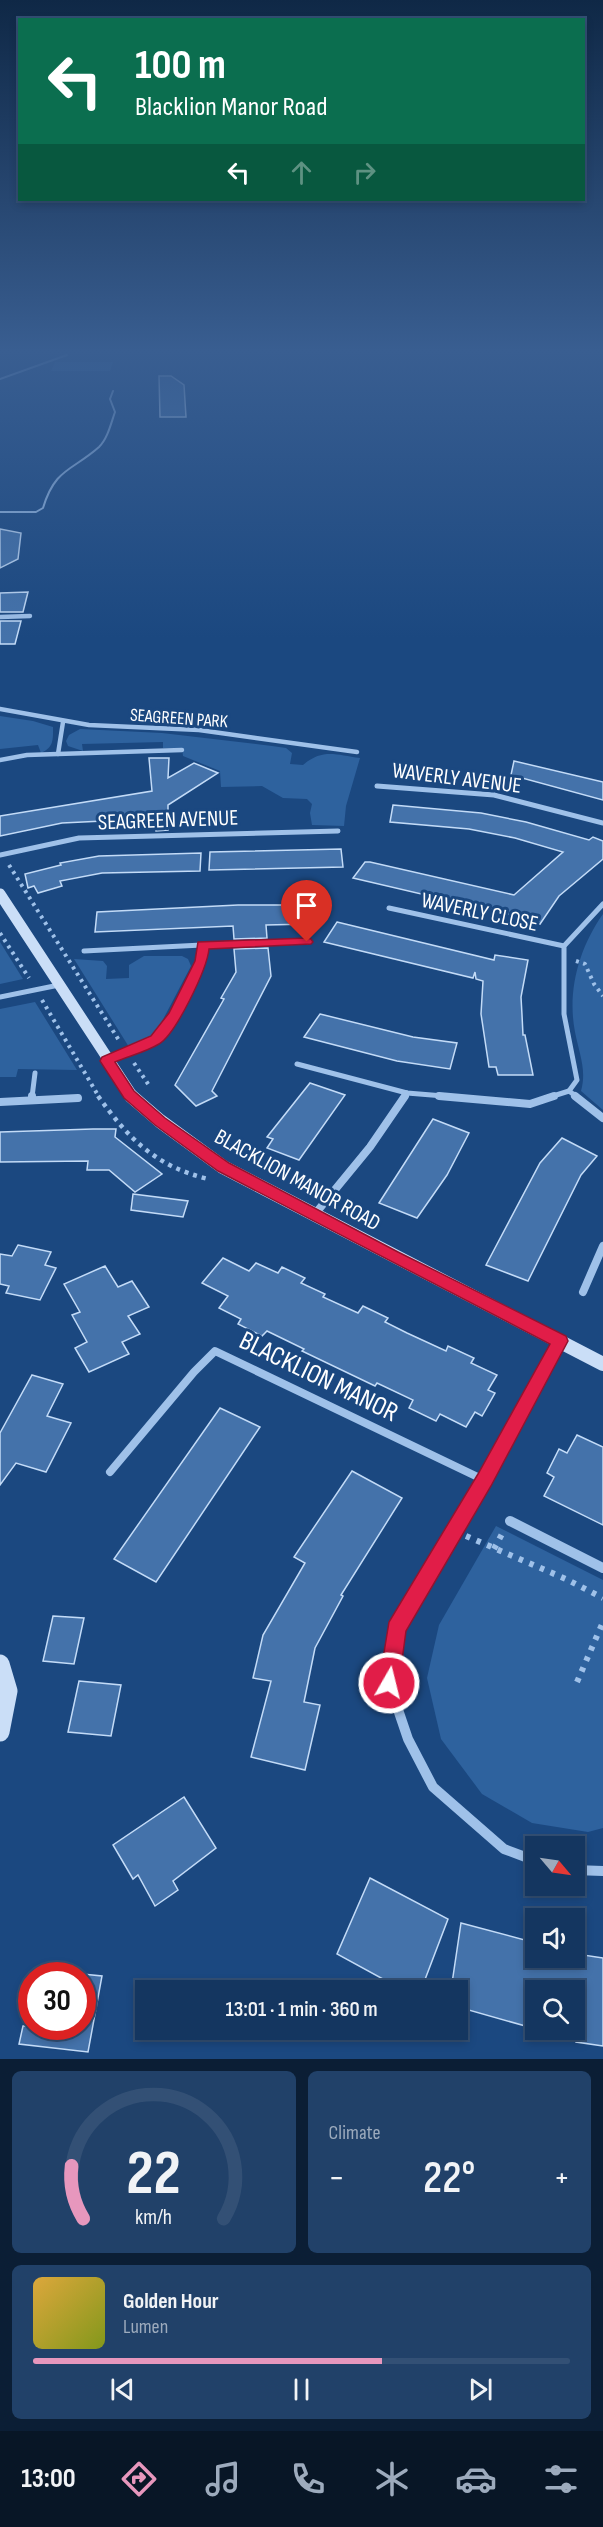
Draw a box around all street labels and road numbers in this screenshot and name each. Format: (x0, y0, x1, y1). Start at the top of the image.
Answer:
street label: SEAGREEN PARK (129, 705, 229, 732)
street label: WAVERLY AVENUE (391, 757, 523, 800)
street label: SEAGREEN AVENUE (97, 805, 239, 836)
street label: WAVERLY CLOSE (419, 887, 541, 938)
street label: BLACKLION MANOR ROAD (210, 1124, 385, 1237)
street label: BLACKLION MANOR (234, 1325, 403, 1429)

